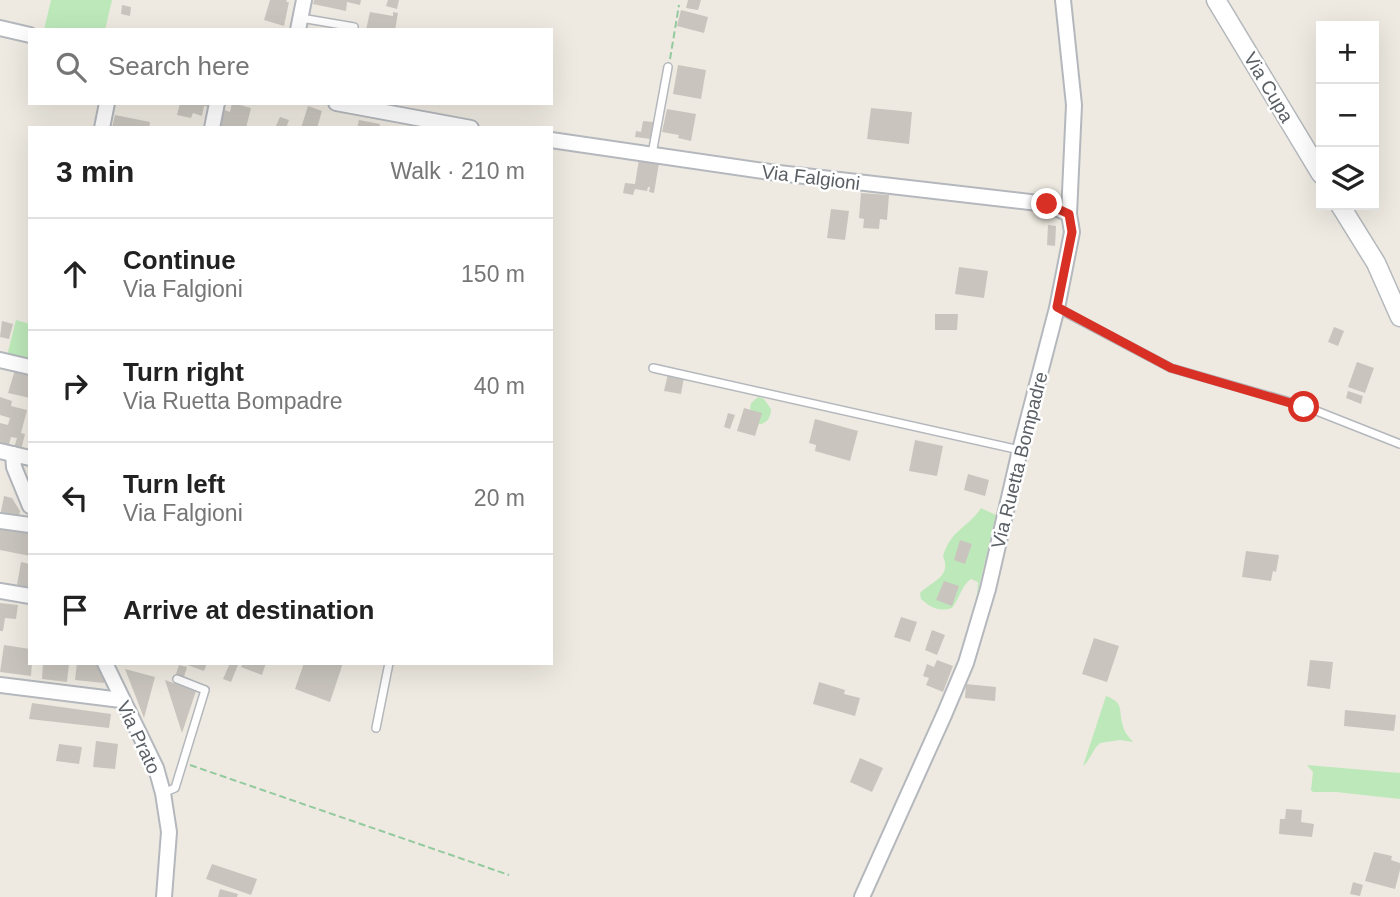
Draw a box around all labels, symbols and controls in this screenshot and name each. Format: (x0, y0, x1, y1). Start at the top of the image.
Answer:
map controls (1316, 21, 1379, 210)
button: + (1316, 21, 1379, 84)
search box (28, 28, 553, 105)
icon: search (52, 48, 90, 86)
street label: Via Cupa (1240, 48, 1298, 126)
text: Search here (108, 51, 250, 81)
button: − (1316, 84, 1379, 147)
button: layers (1316, 147, 1379, 210)
text: 3 min (56, 155, 134, 188)
text: Walk · 210 m (390, 158, 525, 184)
street label: Via Falgioni (761, 161, 861, 194)
route end (1031, 188, 1062, 219)
text: Continue (123, 245, 236, 275)
icon: ahead (56, 255, 94, 293)
text: 150 m (461, 261, 525, 287)
text: Via Falgioni (123, 276, 243, 302)
text: Turn right (123, 357, 244, 387)
icon: right (56, 367, 94, 405)
street label: Via Ruetta Bompadre (987, 370, 1052, 551)
text: 40 m (474, 373, 525, 399)
text: Via Ruetta Bompadre (123, 388, 343, 414)
route start (1288, 391, 1319, 422)
text: Turn left (123, 469, 225, 499)
icon: left (56, 479, 94, 517)
text: 20 m (474, 485, 525, 511)
text: Via Falgioni (123, 500, 243, 526)
icon: arrive (56, 591, 94, 629)
text: Arrive at destination (123, 595, 374, 625)
street label: Via Prato (113, 698, 165, 777)

